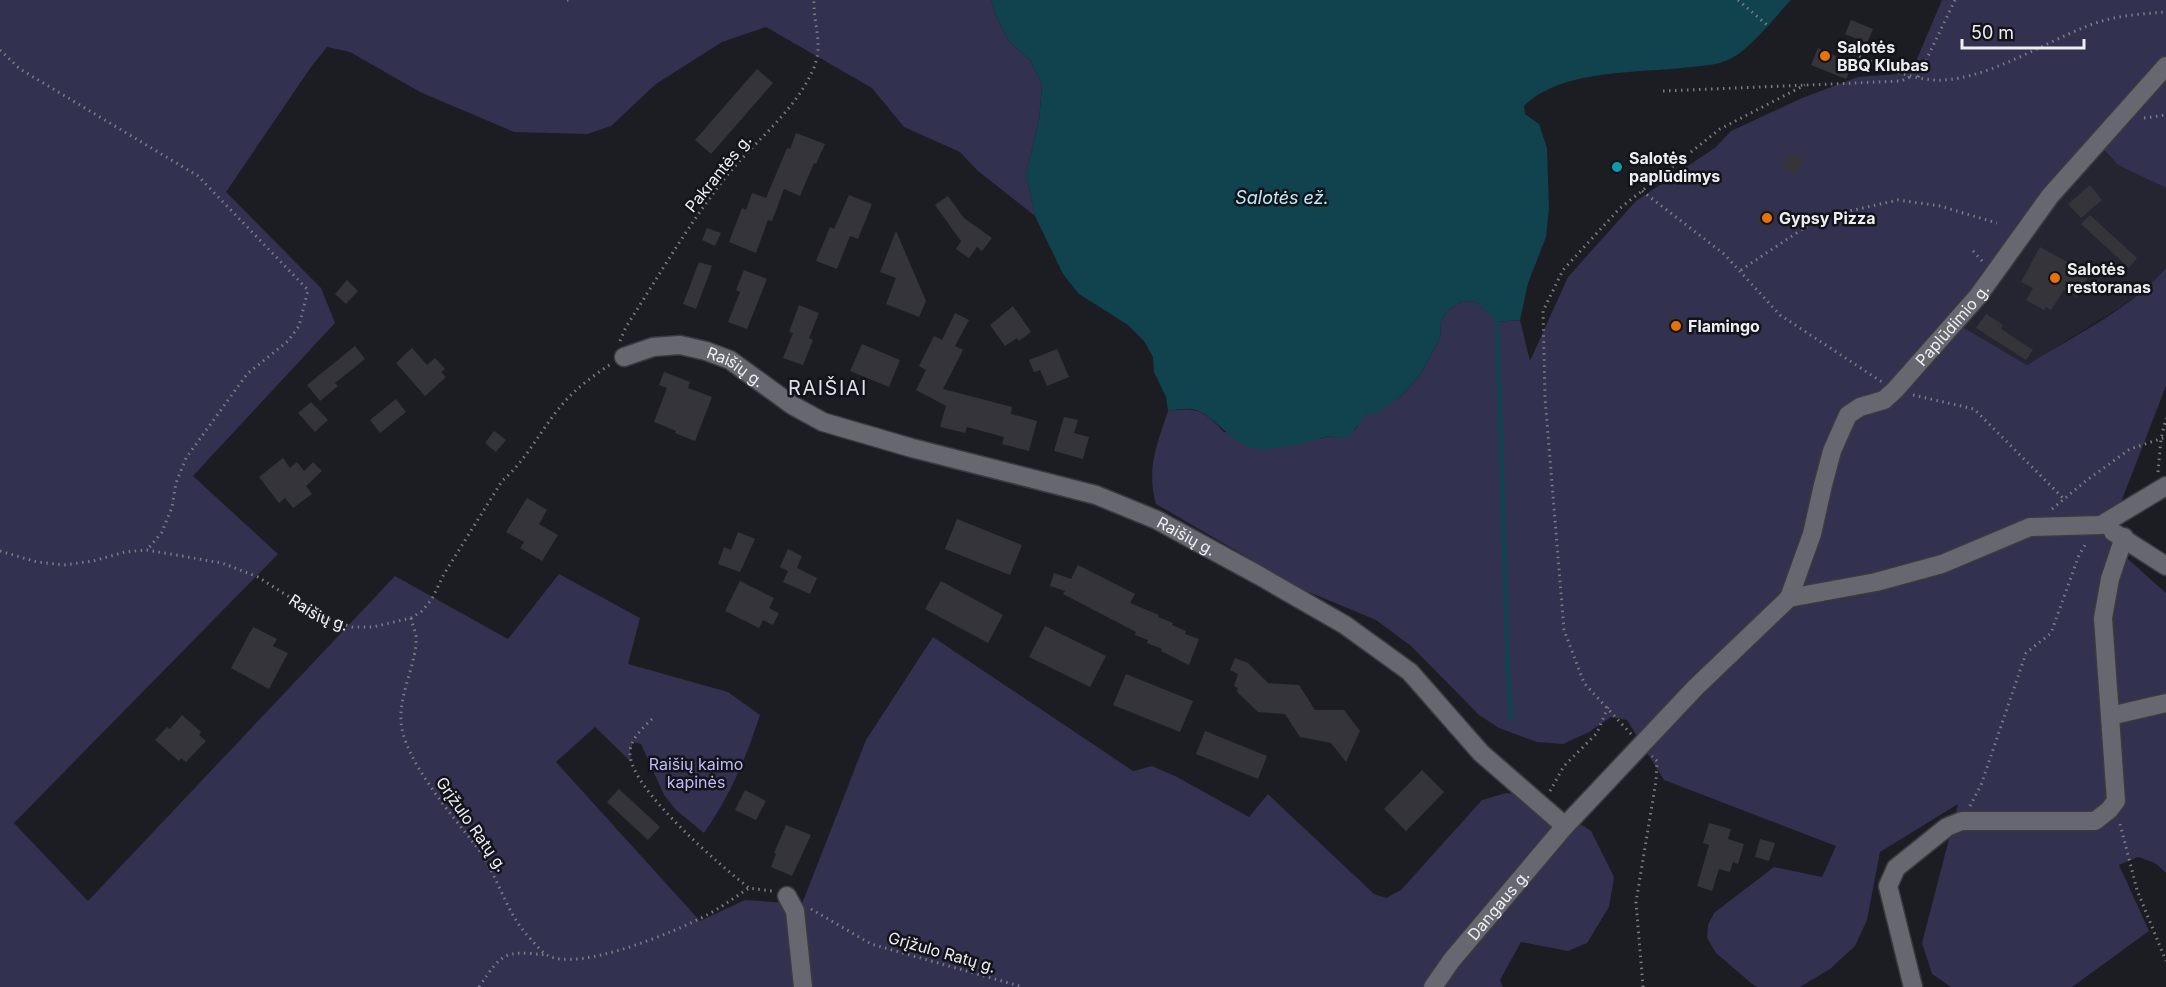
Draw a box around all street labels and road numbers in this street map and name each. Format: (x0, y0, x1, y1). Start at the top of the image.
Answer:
street label: Pakrantės g. (681, 130, 755, 216)
street label: Paplūdimio g. (1911, 280, 1994, 370)
street label: Raišių g. (704, 342, 768, 391)
street label: Raišių g. (1154, 512, 1219, 560)
street label: Raišių g. (285, 590, 351, 635)
street label: Grįžulo Ratų g. (432, 773, 512, 875)
street label: Dangaus g. (1463, 866, 1534, 944)
street label: Grįžulo Ratų g. (886, 927, 998, 977)

